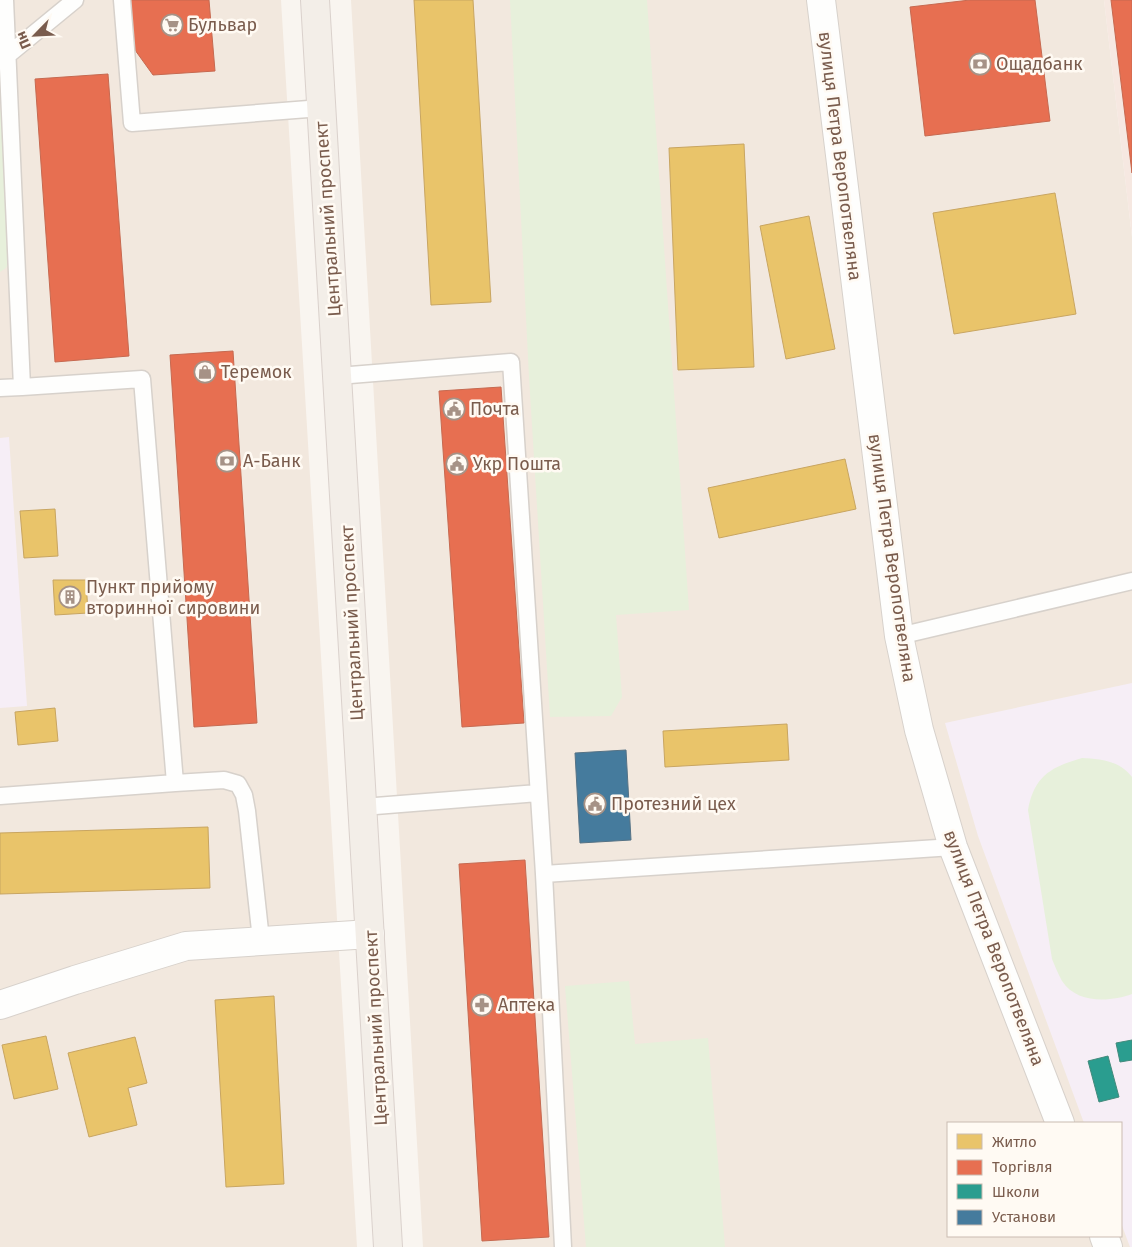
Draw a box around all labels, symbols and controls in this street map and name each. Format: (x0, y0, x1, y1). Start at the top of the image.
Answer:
north arrow (10, 10, 60, 60)
supermarket icon: Бульвар (160, 13, 184, 37)
place label: Бульвар (188, 14, 257, 36)
text: Пн (12, 29, 35, 52)
street label: вулиця Петра Веропотвеляна (814, 30, 866, 282)
bank icon: Ощадбанк (968, 52, 992, 76)
place label: Ощадбанк (996, 53, 1083, 75)
street label: Центральний проспект (310, 120, 346, 317)
shop icon: Теремок (193, 360, 217, 384)
place label: Теремок (221, 361, 292, 383)
public building icon: Почта (442, 397, 466, 421)
place label: Почта (470, 398, 520, 420)
street label: вулиця Петра Веропотвеляна (864, 432, 920, 684)
bank icon: А-Банк (215, 449, 239, 473)
place label: А-Банк (243, 450, 301, 472)
public building icon: Укр Пошта (445, 452, 469, 476)
place label: Укр Пошта (473, 453, 561, 475)
street label: Центральний проспект (336, 524, 368, 721)
place label: Пункт прийому вторинної сировини (86, 576, 260, 619)
building icon: Пункт прийому вторинної сировини (58, 585, 82, 609)
public building icon: Протезний цех (583, 792, 607, 816)
place label: Протезний цех (611, 793, 736, 815)
street label: вулиця Петра Веропотвеляна (939, 827, 1049, 1069)
street label: Центральний проспект (360, 929, 392, 1126)
pharmacy icon: Аптека (470, 993, 494, 1017)
place label: Аптека (498, 994, 555, 1016)
legend (947, 1122, 1122, 1237)
text: Житло (992, 1133, 1037, 1151)
text: Торгівля (992, 1158, 1052, 1176)
text: Школи (992, 1183, 1040, 1201)
text: Установи (992, 1208, 1056, 1226)

